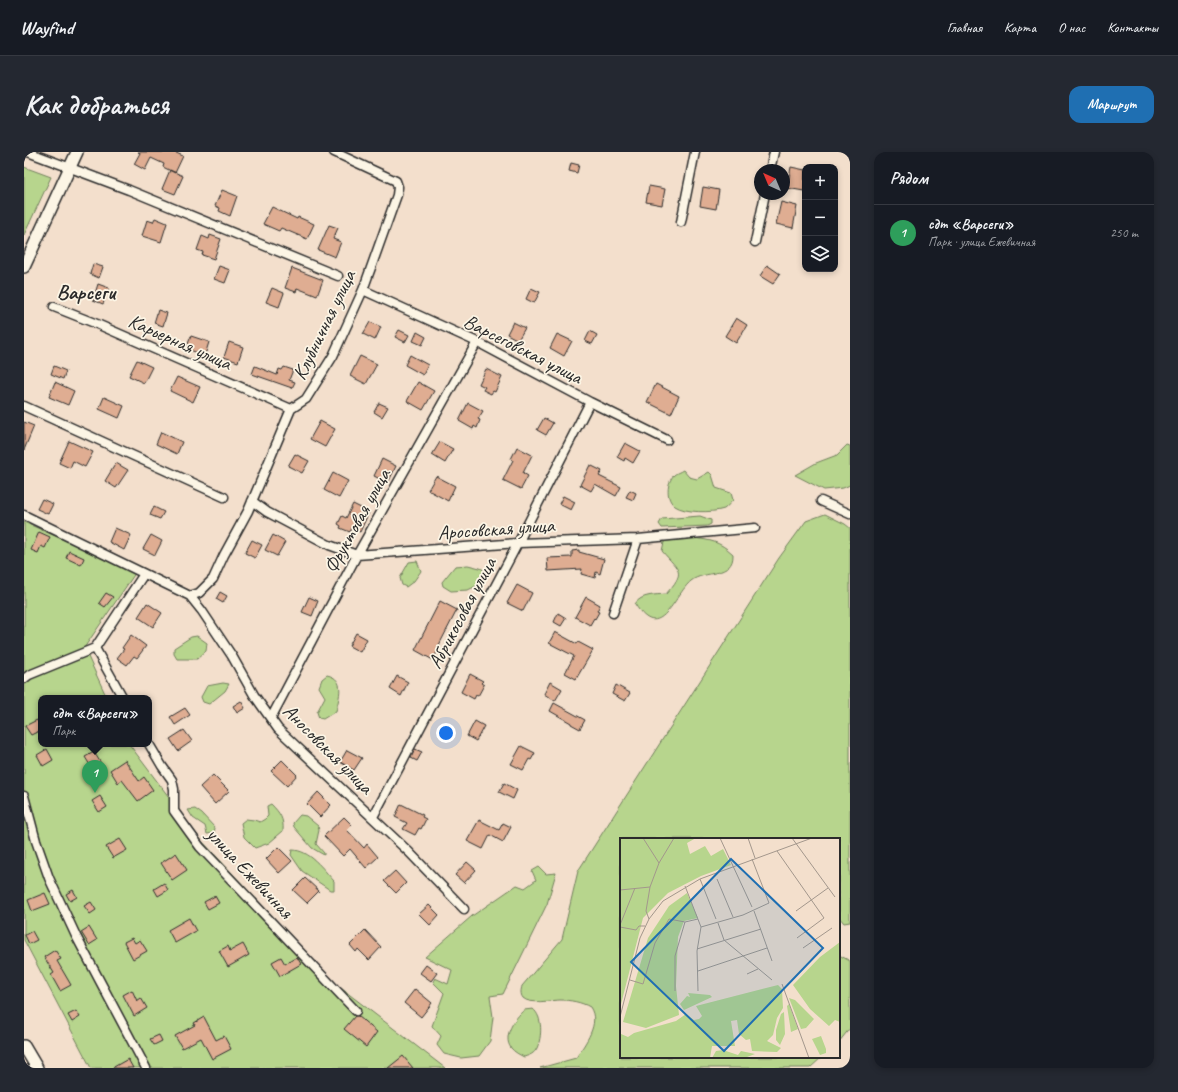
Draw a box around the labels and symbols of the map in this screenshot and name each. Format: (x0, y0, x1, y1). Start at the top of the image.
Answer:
north arrow (754, 164, 790, 200)
street label: Клубничная улица (287, 265, 362, 384)
district label: Варсеги (57, 279, 117, 305)
street label: Карьерная улица (125, 308, 237, 376)
street label: Варсеговская улица (460, 308, 588, 390)
street label: Фруктовая улица (318, 463, 397, 578)
street label: Аросовская улица (437, 512, 556, 546)
street label: Абрикосовая улица (422, 551, 503, 673)
street label: Аносовская улица (278, 699, 379, 800)
your location (436, 723, 456, 743)
pin: 1 (82, 760, 108, 793)
street label: улица Ежевичная (201, 821, 299, 924)
inset map (620, 838, 840, 1058)

